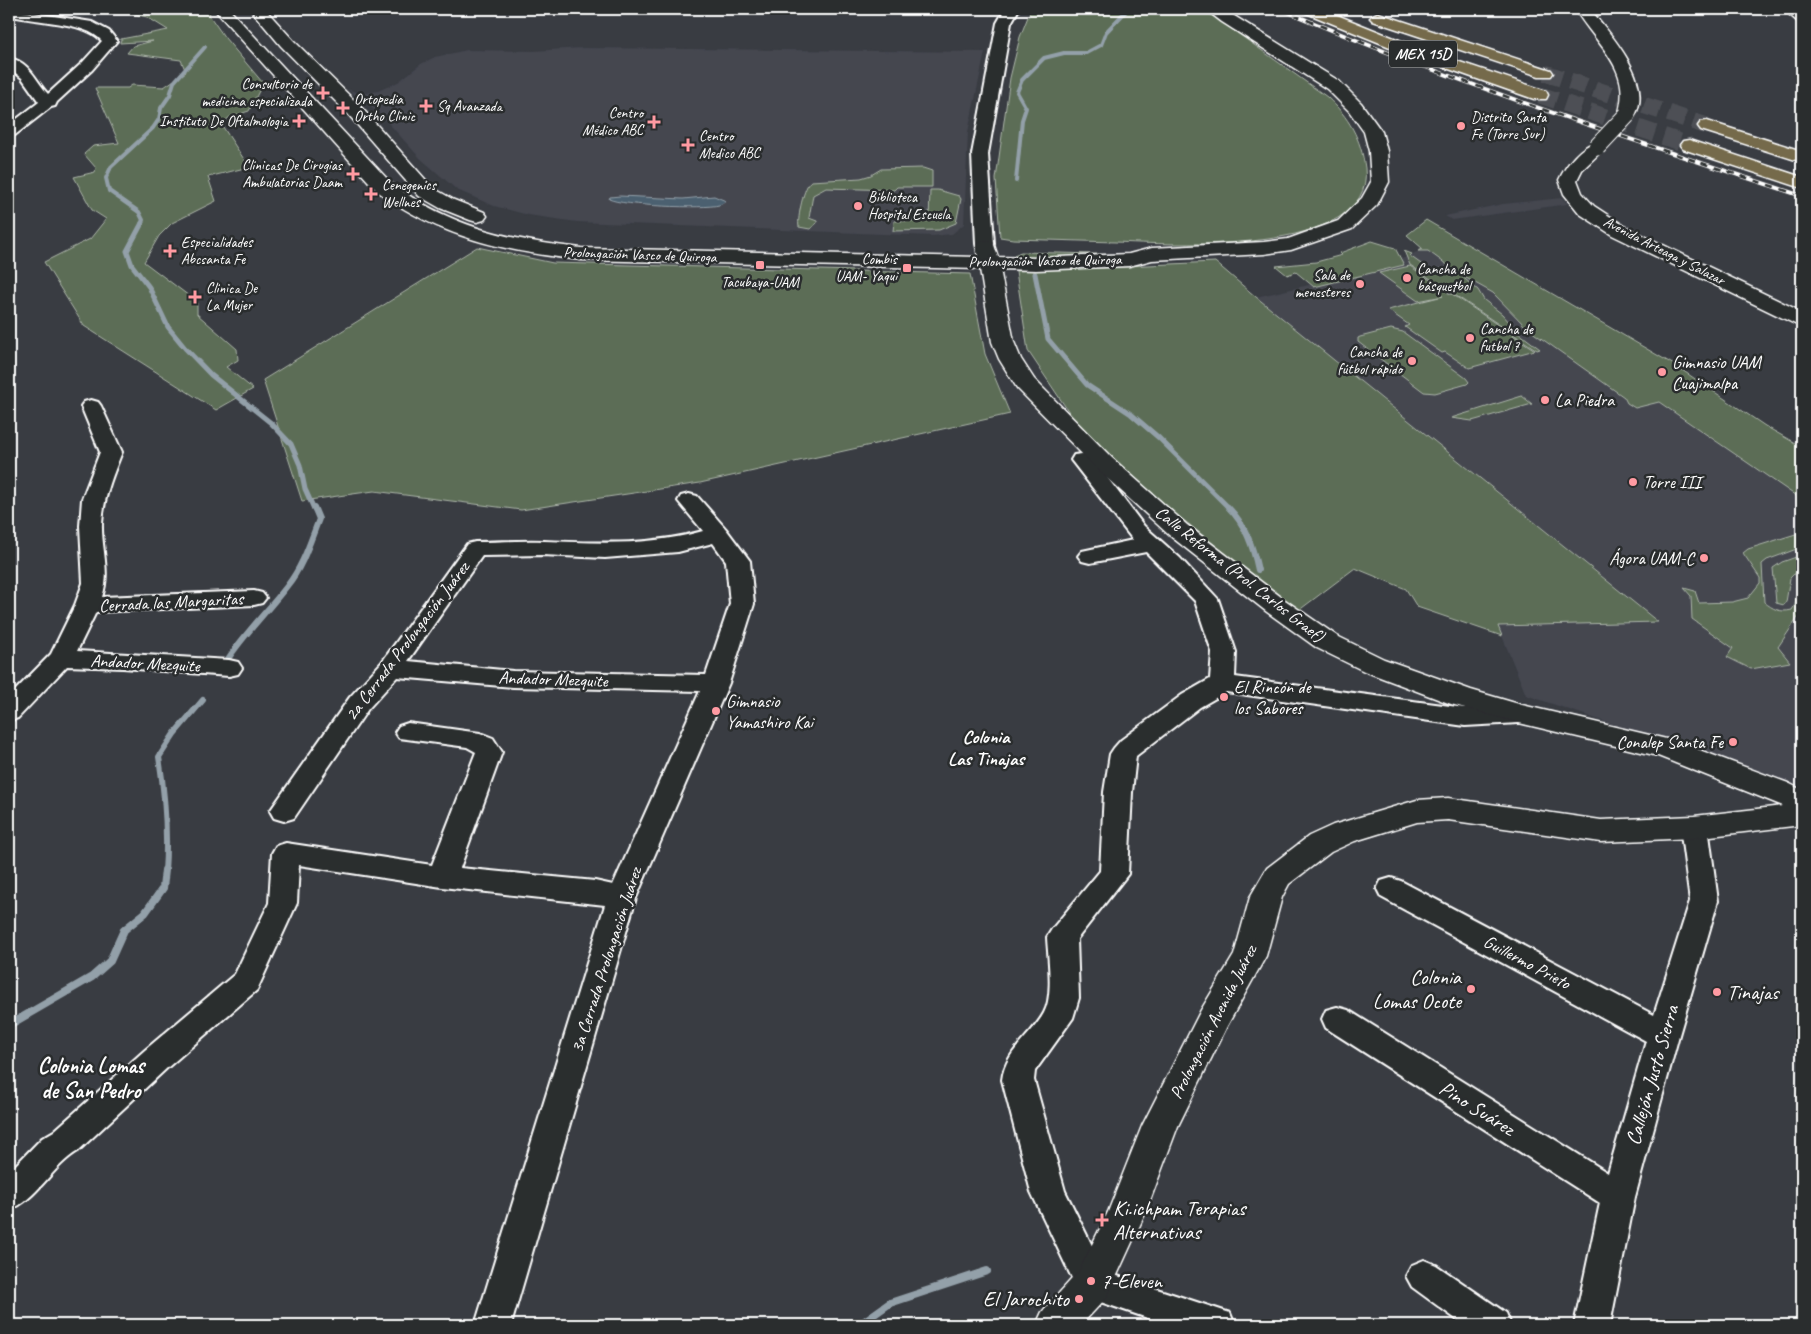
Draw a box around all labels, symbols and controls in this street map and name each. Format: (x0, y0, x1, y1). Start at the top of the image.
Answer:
road number: MEX 15D (1389, 41, 1457, 68)
place label: Consultorio de medicina especializada (201, 75, 313, 111)
marker: Consultorio de medicina especializada (316, 86, 330, 100)
place label: Ortopedia Ortho Clinic (354, 90, 416, 126)
place label: Sq Avanzada (437, 97, 504, 116)
marker: Sq Avanzada (419, 99, 433, 113)
marker: Ortopedia Ortho Clinic (336, 101, 350, 115)
place label: Centro Médico ABC (582, 104, 645, 140)
place label: Distrito Santa Fe (Torre Sur) (1471, 108, 1547, 144)
place label: Instituto De Oftalmologia (159, 112, 290, 131)
marker: Instituto De Oftalmologia (292, 114, 306, 128)
marker: Centro Médico ABC (647, 115, 661, 129)
marker: Distrito Santa Fe (Torre Sur) (1455, 120, 1467, 132)
place label: Centro Medico ABC (699, 127, 762, 163)
marker: Centro Medico ABC (681, 138, 695, 152)
place label: Clinicas De Cirugias Ambulatorias Daam (242, 156, 344, 192)
marker: Clinicas De Cirugias Ambulatorias Daam (346, 167, 360, 181)
place label: Cenegenics Wellnes (382, 176, 438, 212)
marker: Cenegenics Wellnes (364, 187, 378, 201)
place label: Biblioteca Hospital Escuela (868, 188, 952, 224)
marker: Biblioteca Hospital Escuela (852, 200, 864, 212)
street label: Avenida Arteaga y Salazar (1600, 212, 1729, 291)
place label: Especialidades Abcsanta Fe (181, 233, 254, 269)
street label: Prolongación Vasco de Quiroga (563, 243, 718, 267)
marker: Especialidades Abcsanta Fe (163, 244, 177, 258)
place label: Combis UAM- Yaqui (836, 250, 899, 286)
street label: Prolongación Vasco de Quiroga (968, 250, 1123, 272)
marker: Tacubaya-UAM (754, 259, 766, 271)
place label: Cancha de básquetbol (1417, 260, 1473, 296)
marker: Combis UAM- Yaqui (901, 262, 913, 274)
place label: Sala de menesteres (1295, 266, 1352, 302)
marker: Cancha de básquetbol (1401, 272, 1413, 284)
place label: Tacubaya-UAM (721, 273, 800, 292)
marker: Sala de menesteres (1354, 278, 1366, 290)
place label: Clinica De La Mujer (206, 279, 258, 315)
marker: Clinica De La Mujer (188, 290, 202, 304)
place label: Cancha de futbol 7 (1480, 320, 1534, 356)
marker: Cancha de futbol 7 (1464, 332, 1476, 344)
place label: Cancha de fútbol rápido (1338, 343, 1404, 379)
place label: Gimnasio UAM Cuajimalpa (1672, 351, 1763, 394)
marker: Cancha de fútbol rápido (1406, 355, 1418, 367)
marker: Gimnasio UAM Cuajimalpa (1656, 366, 1668, 378)
place label: La Piedra (1555, 389, 1615, 411)
marker: La Piedra (1539, 394, 1551, 406)
place label: Torre III (1643, 471, 1705, 493)
marker: Torre III (1627, 476, 1639, 488)
street label: Calle Reforma (Prol. Carlos Graef) (1151, 501, 1330, 648)
place label: Ágora UAM-C (1609, 547, 1696, 569)
marker: Ágora UAM-C (1698, 552, 1710, 564)
street label: 2a Cerrada Prolongación Juárez (340, 555, 475, 725)
street label: Cerrada las Margaritas (98, 587, 245, 617)
street label: Andador Mezquite (90, 649, 201, 677)
street label: Andador Mezquite (498, 666, 609, 692)
place label: El Rincón de los Sabores (1234, 676, 1312, 719)
place label: Gimnasio Yamashiro Kai (726, 690, 815, 733)
marker: El Rincón de los Sabores (1218, 691, 1230, 703)
marker: Gimnasio Yamashiro Kai (710, 705, 722, 717)
district label: Colonia Las Tinajas (948, 725, 1026, 771)
place label: Conalep Santa Fe (1616, 731, 1724, 753)
marker: Conalep Santa Fe (1727, 736, 1739, 748)
street label: 3a Cerrada Prolongación Juárez (566, 862, 647, 1055)
street label: Guillermo Prieto (1480, 930, 1575, 995)
street label: Prolongación Avenida Juárez (1165, 939, 1262, 1103)
place label: Colonia Lomas Ocote (1373, 964, 1463, 1014)
place label: Tinajas (1727, 979, 1780, 1005)
marker: Colonia Lomas Ocote (1465, 983, 1477, 995)
marker: Tinajas (1711, 986, 1723, 998)
street label: Callejón Justo Sierra (1620, 1001, 1685, 1148)
district label: Colonia Lomas de San Pedro (38, 1052, 147, 1105)
street label: Pino Suárez (1434, 1075, 1522, 1143)
place label: Ki.ichpam Terapias Alternativas (1113, 1195, 1247, 1245)
marker: Ki.ichpam Terapias Alternativas (1095, 1213, 1109, 1227)
place label: 7-Eleven (1101, 1268, 1164, 1294)
marker: 7-Eleven (1085, 1275, 1097, 1287)
place label: El Jarochito (983, 1286, 1071, 1312)
marker: El Jarochito (1073, 1293, 1085, 1305)

